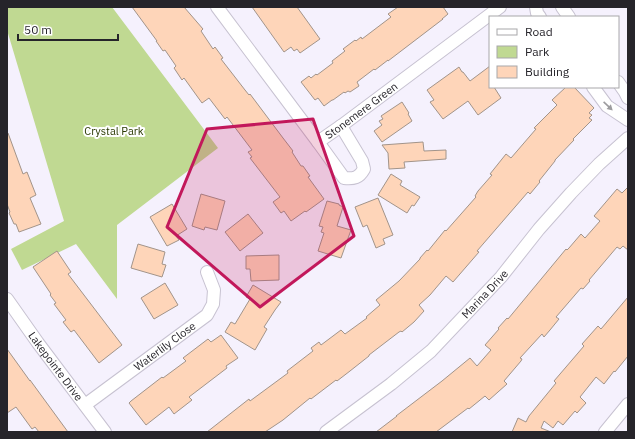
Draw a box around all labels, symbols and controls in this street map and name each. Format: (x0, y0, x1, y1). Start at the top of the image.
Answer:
scale bar (18, 16, 118, 42)
legend (489, 16, 619, 88)
text: 50 m (24, 22, 52, 37)
text: Road (525, 24, 553, 39)
text: Park (525, 44, 550, 59)
text: Building (525, 64, 570, 79)
street label: Stonemere Green (322, 79, 400, 142)
one-way arrow (603, 101, 613, 110)
park label: Crystal Park (84, 124, 144, 138)
street label: Marina Drive (458, 267, 511, 321)
street label: Waterlily Close (131, 319, 198, 374)
street label: Lakepointe Drive (25, 329, 86, 404)

